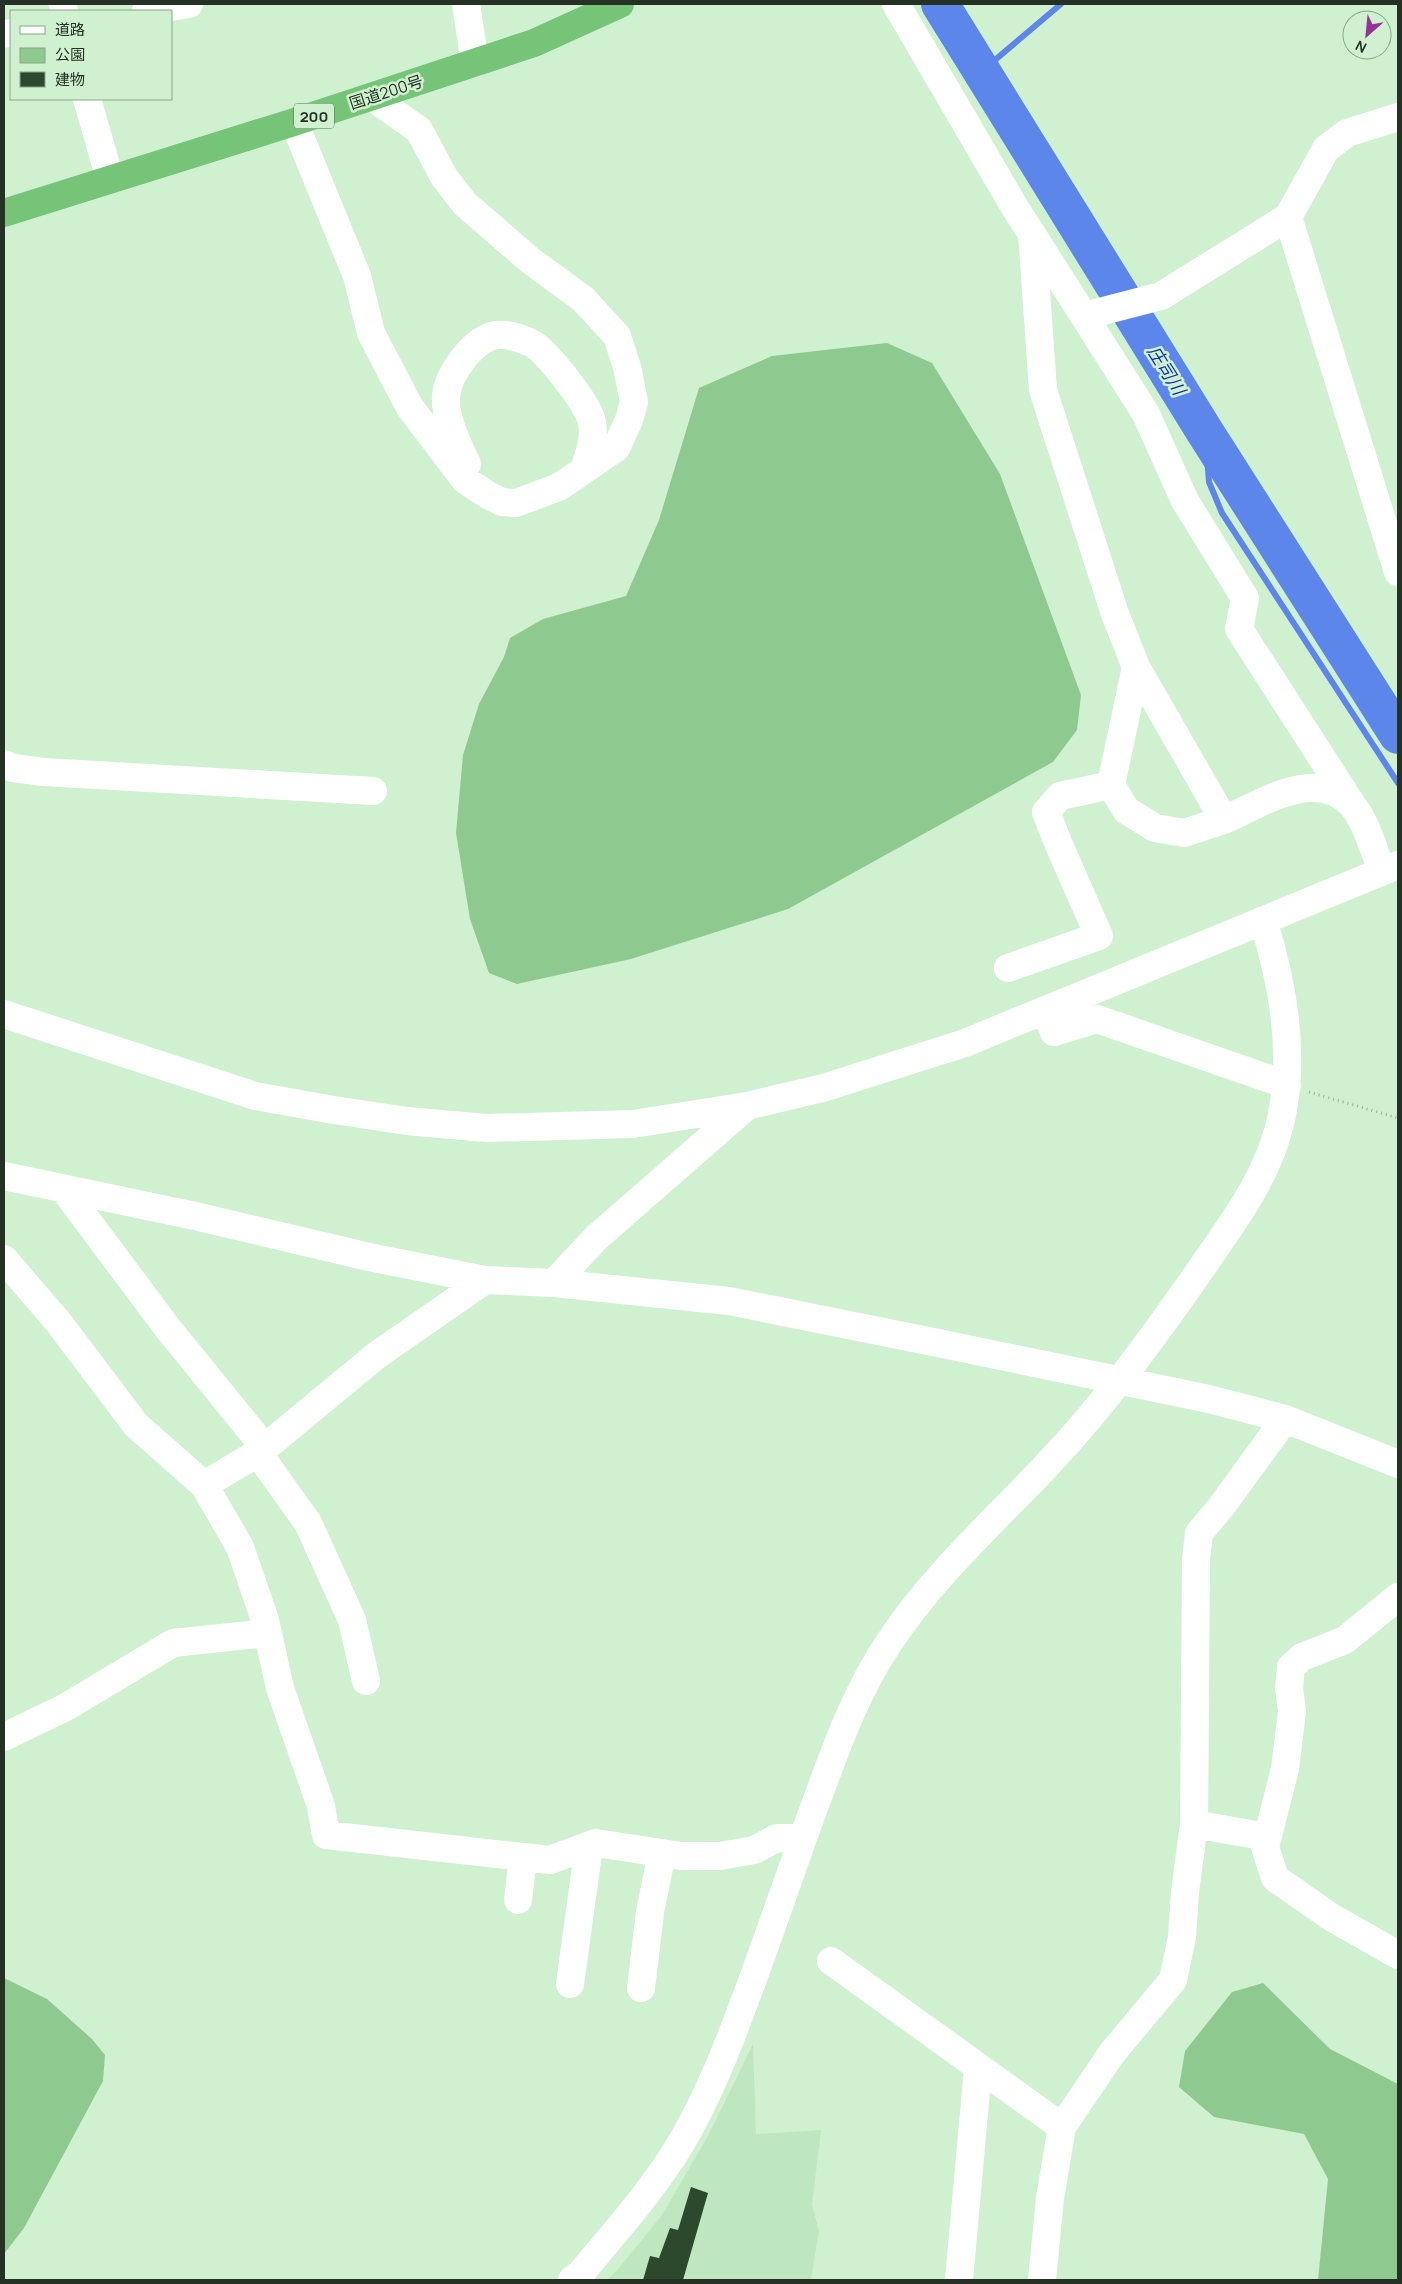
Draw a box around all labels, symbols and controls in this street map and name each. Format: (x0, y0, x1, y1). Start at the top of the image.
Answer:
legend (10, 10, 172, 100)
north arrow (1342, 10, 1392, 60)
text: 道路 (55, 19, 85, 40)
text: N (1352, 36, 1370, 58)
text: 公園 (55, 44, 85, 65)
text: 建物 (55, 69, 85, 90)
street label: 国道200号 (346, 70, 426, 114)
road number: 200 (294, 104, 334, 128)
water label: 庄司川 (1143, 341, 1193, 401)

